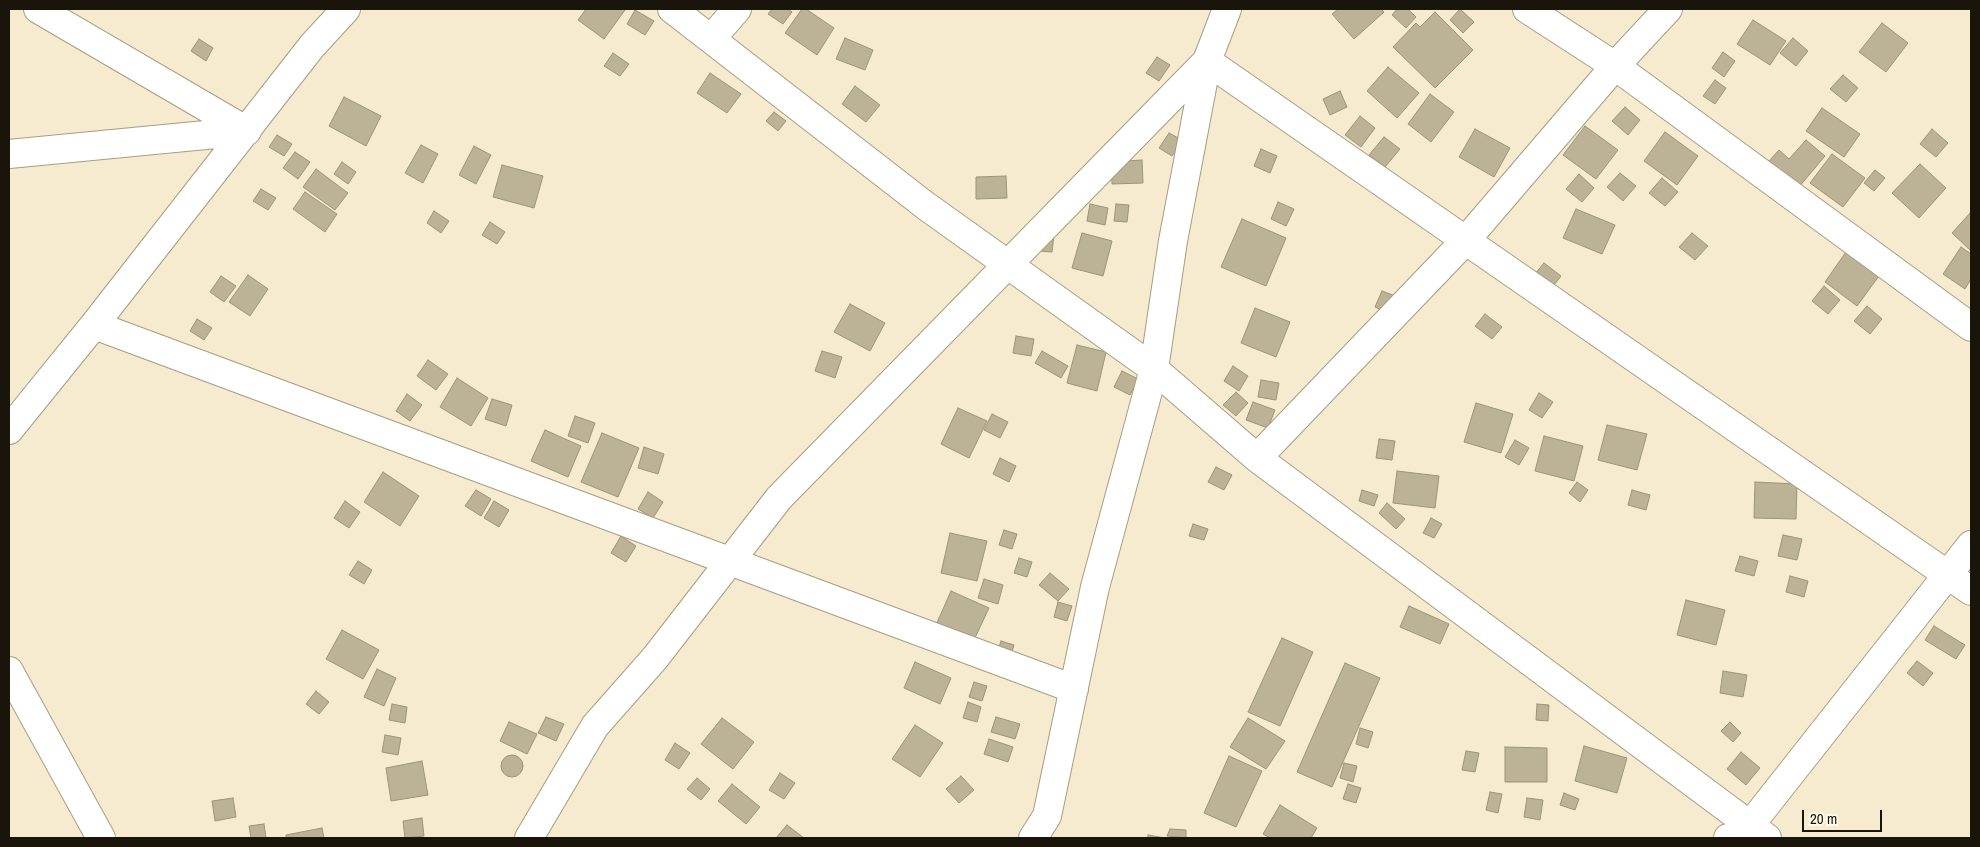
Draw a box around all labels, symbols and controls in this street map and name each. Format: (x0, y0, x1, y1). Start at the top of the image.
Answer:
scale bar (1805, 800, 1885, 832)
text: 20 m (1810, 808, 1837, 829)

